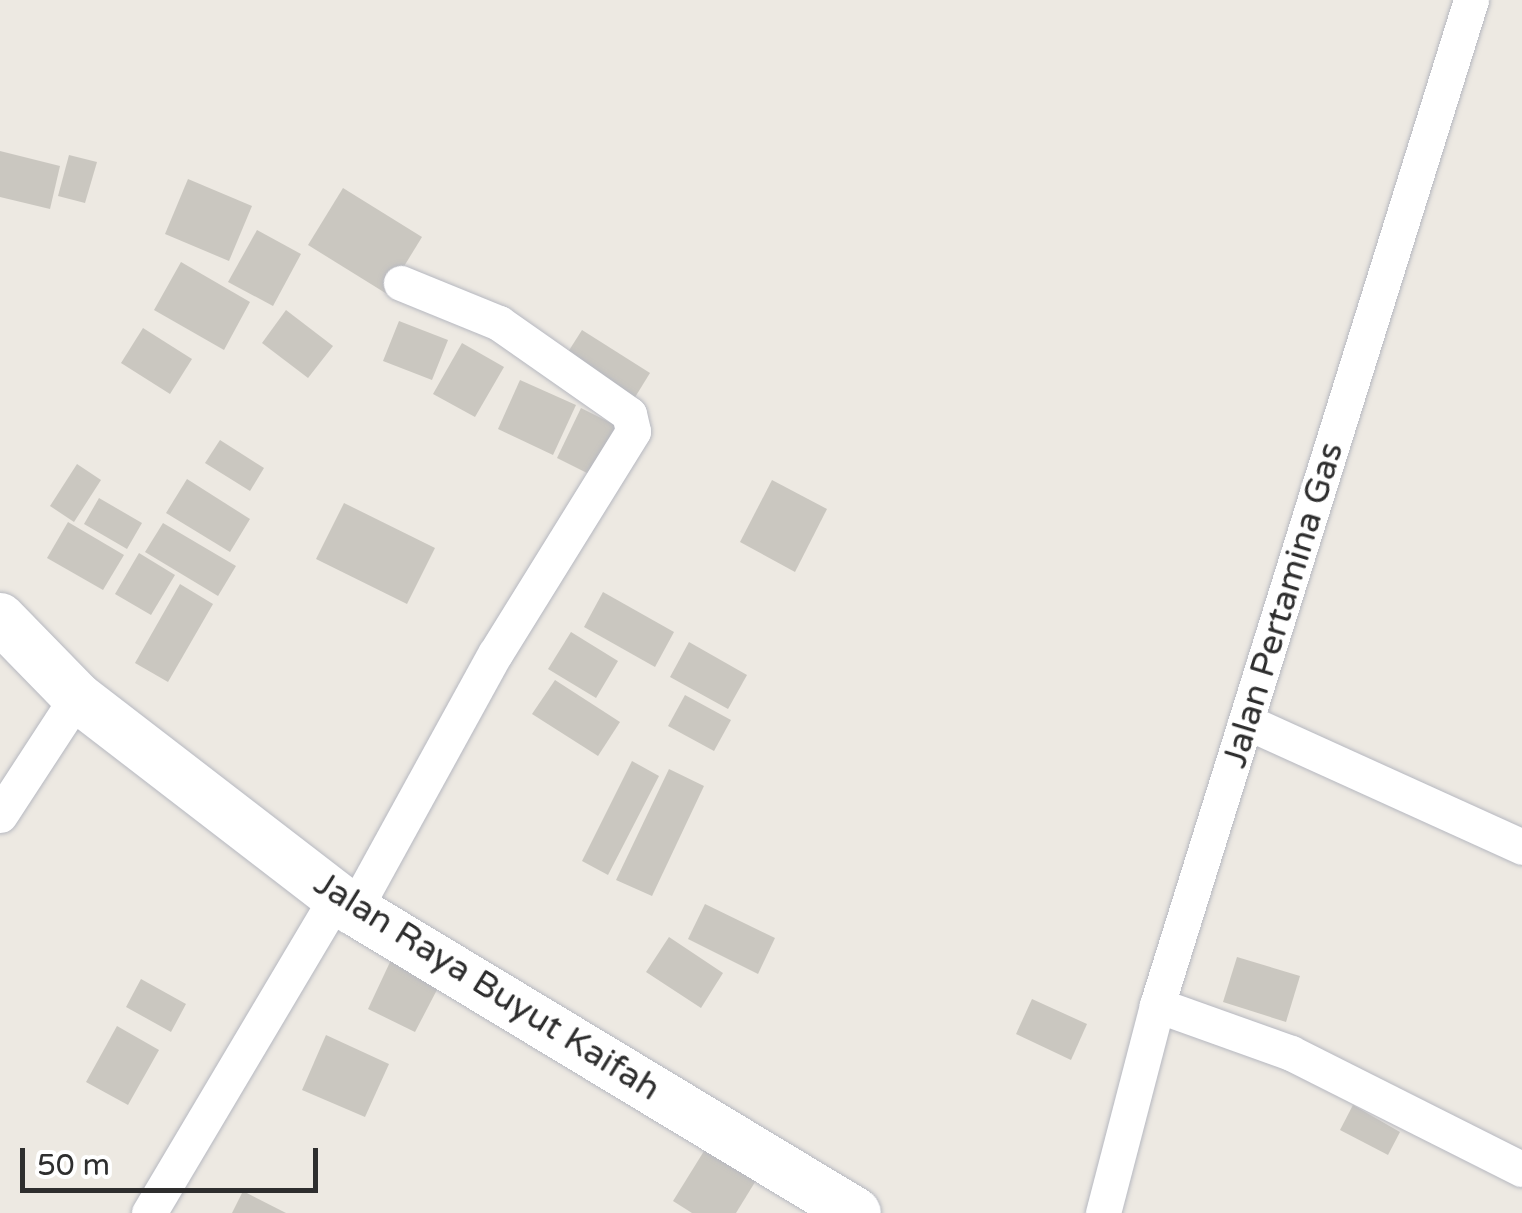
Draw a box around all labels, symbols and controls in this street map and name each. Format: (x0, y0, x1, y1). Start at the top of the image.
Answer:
street label: Jalan Pertamina Gas (1214, 437, 1352, 773)
street label: Jalan Raya Buyut Kaifah (306, 862, 668, 1110)
scale bar (25, 1128, 322, 1190)
text: 50 m (37, 1147, 110, 1184)

